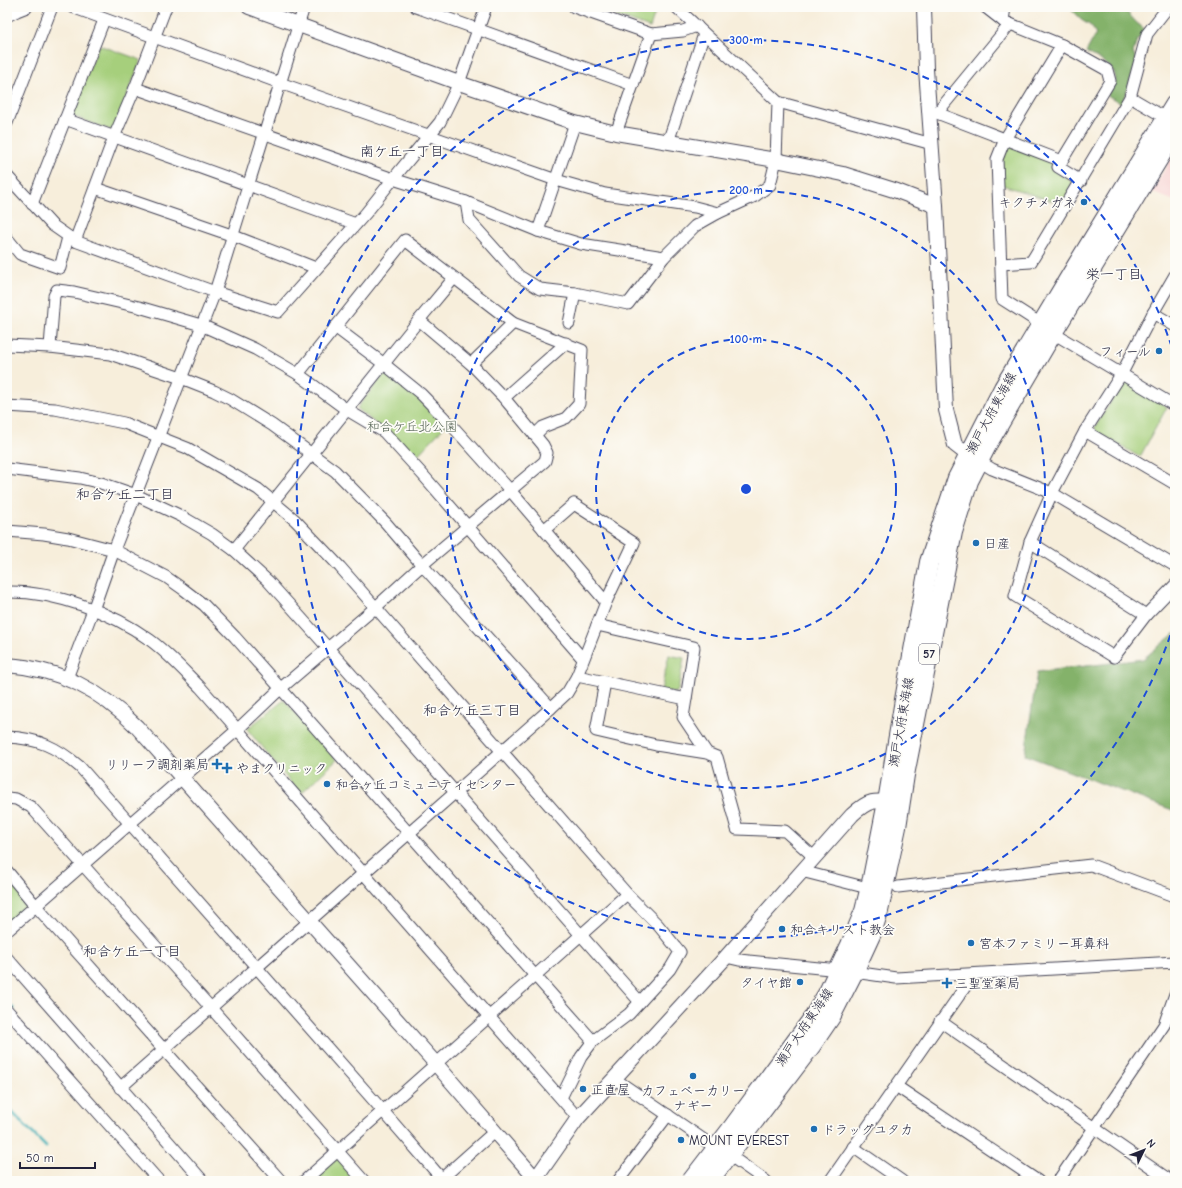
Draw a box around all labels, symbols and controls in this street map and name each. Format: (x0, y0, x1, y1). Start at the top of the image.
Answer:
text: 300 m (729, 33, 763, 47)
district label: 南ケ丘一丁目 (360, 143, 444, 160)
text: 200 m (729, 183, 763, 197)
place label: キクチメガネ (999, 195, 1076, 210)
marker: キクチメガネ (1079, 197, 1089, 207)
district label: 栄一丁目 (1086, 266, 1142, 283)
text: 100 m (730, 332, 762, 346)
place label: フィール (1100, 344, 1151, 359)
marker: フィール (1154, 346, 1164, 356)
street label: 瀬戸大府東海線 (963, 368, 1019, 457)
park label: 和合ケ丘北公園 (366, 419, 458, 434)
centre of rings (739, 482, 753, 496)
district label: 和合ケ丘二丁目 (76, 486, 174, 503)
place label: 日産 (984, 536, 1010, 551)
marker: 日産 (971, 538, 981, 548)
road number: 57 (919, 644, 939, 664)
street label: 瀬戸大府東海線 (886, 675, 916, 768)
district label: 和合ケ丘三丁目 (423, 702, 521, 719)
place label: リリーフ調剤薬局 (106, 757, 209, 772)
marker: リリーフ調剤薬局 (212, 759, 222, 769)
place label: やまクリニック (236, 761, 327, 776)
marker: やまクリニック (221, 762, 233, 774)
place label: 和合ヶ丘コミュニティセンター (335, 777, 516, 792)
marker: 和合ヶ丘コミュニティセンター (322, 779, 332, 789)
place label: 和合キリスト教会 (790, 922, 895, 937)
marker: 和合キリスト教会 (777, 924, 787, 934)
place label: 宮本ファミリー耳鼻科 (979, 936, 1109, 951)
marker: 宮本ファミリー耳鼻科 (966, 938, 976, 948)
district label: 和合ケ丘一丁目 (83, 943, 181, 960)
place label: タイヤ館 (741, 975, 792, 990)
place label: 三聖堂薬局 (955, 976, 1020, 991)
marker: タイヤ館 (795, 977, 805, 987)
marker: 三聖堂薬局 (942, 978, 952, 988)
street label: 瀬戸大府東海線 (772, 984, 836, 1069)
marker: カフェベーカリー ナギー (688, 1071, 698, 1081)
place label: 正直屋 (591, 1082, 630, 1097)
place label: カフェベーカリー ナギー (641, 1083, 745, 1113)
marker: 正直屋 (578, 1084, 588, 1094)
place label: ドラッグユタカ (822, 1122, 913, 1137)
marker: ドラッグユタカ (809, 1124, 819, 1134)
north arrow (1124, 1130, 1164, 1170)
place label: MOUNT EVEREST (689, 1133, 789, 1148)
marker: MOUNT EVEREST (676, 1135, 686, 1145)
text: N (1144, 1136, 1158, 1151)
scale bar (20, 1144, 95, 1170)
text: 50 m (26, 1151, 54, 1165)

